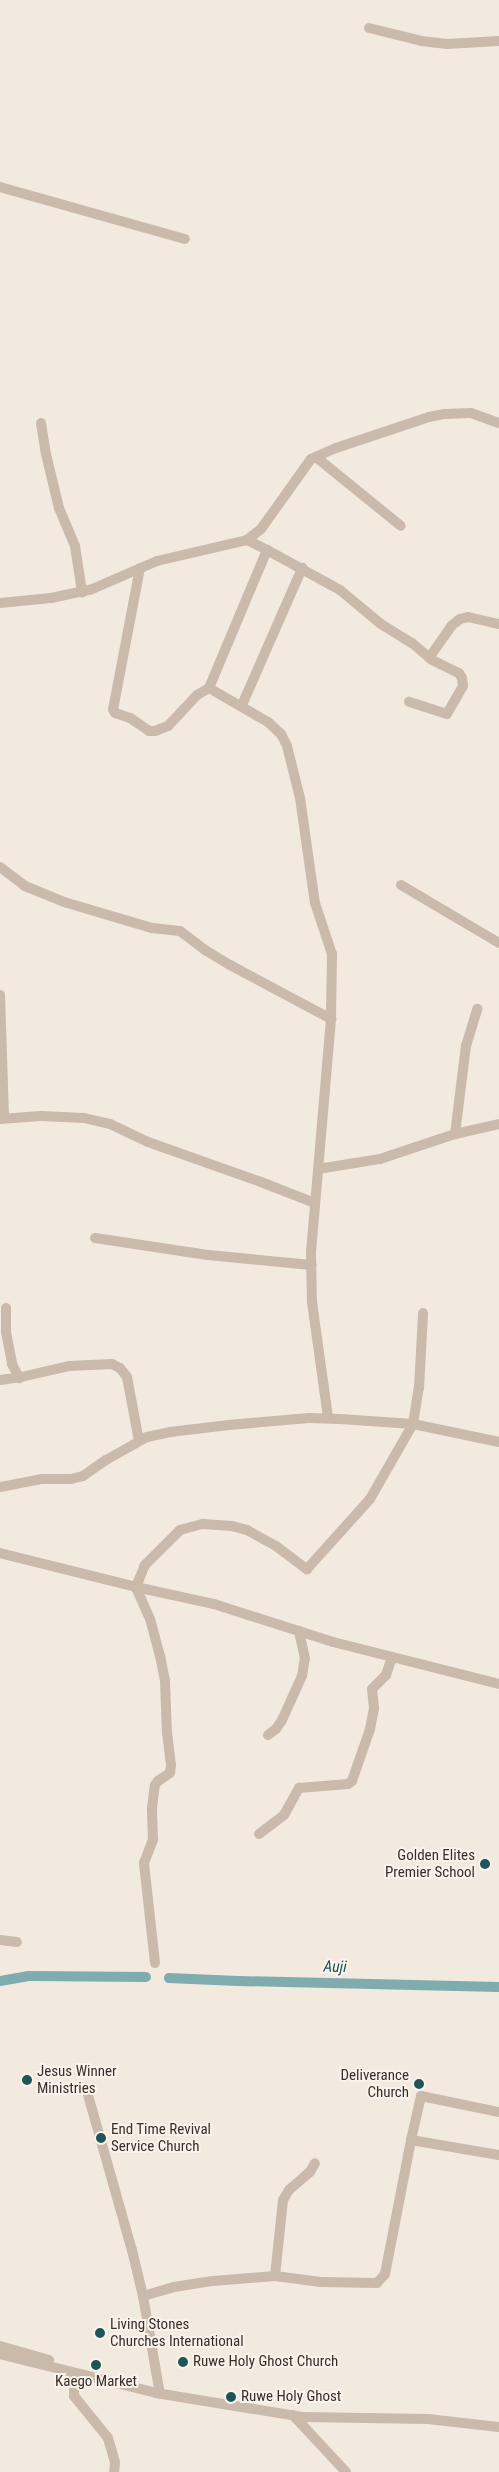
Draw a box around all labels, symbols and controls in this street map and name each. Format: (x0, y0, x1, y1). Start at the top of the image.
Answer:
place label: Golden Elites Premier School (385, 1846, 475, 1881)
marker: Golden Elites Premier School (479, 1858, 491, 1870)
water label: Auji (323, 1957, 347, 1977)
place label: Jesus Winner Ministries (37, 2062, 117, 2097)
place label: Deliverance Church (340, 2066, 409, 2101)
marker: Jesus Winner Ministries (21, 2074, 33, 2086)
marker: Deliverance Church (413, 2078, 425, 2090)
place label: End Time Revival Service Church (111, 2120, 211, 2155)
marker: End Time Revival Service Church (95, 2132, 107, 2144)
place label: Living Stones Churches International (110, 2315, 244, 2350)
marker: Living Stones Churches International (94, 2327, 106, 2339)
place label: Ruwe Holy Ghost Church (193, 2353, 338, 2371)
marker: Ruwe Holy Ghost Church (177, 2356, 189, 2368)
marker: Kaego Market (90, 2359, 102, 2371)
place label: Kaego Market (55, 2373, 137, 2391)
place label: Ruwe Holy Ghost (241, 2388, 341, 2406)
marker: Ruwe Holy Ghost (225, 2391, 237, 2403)

